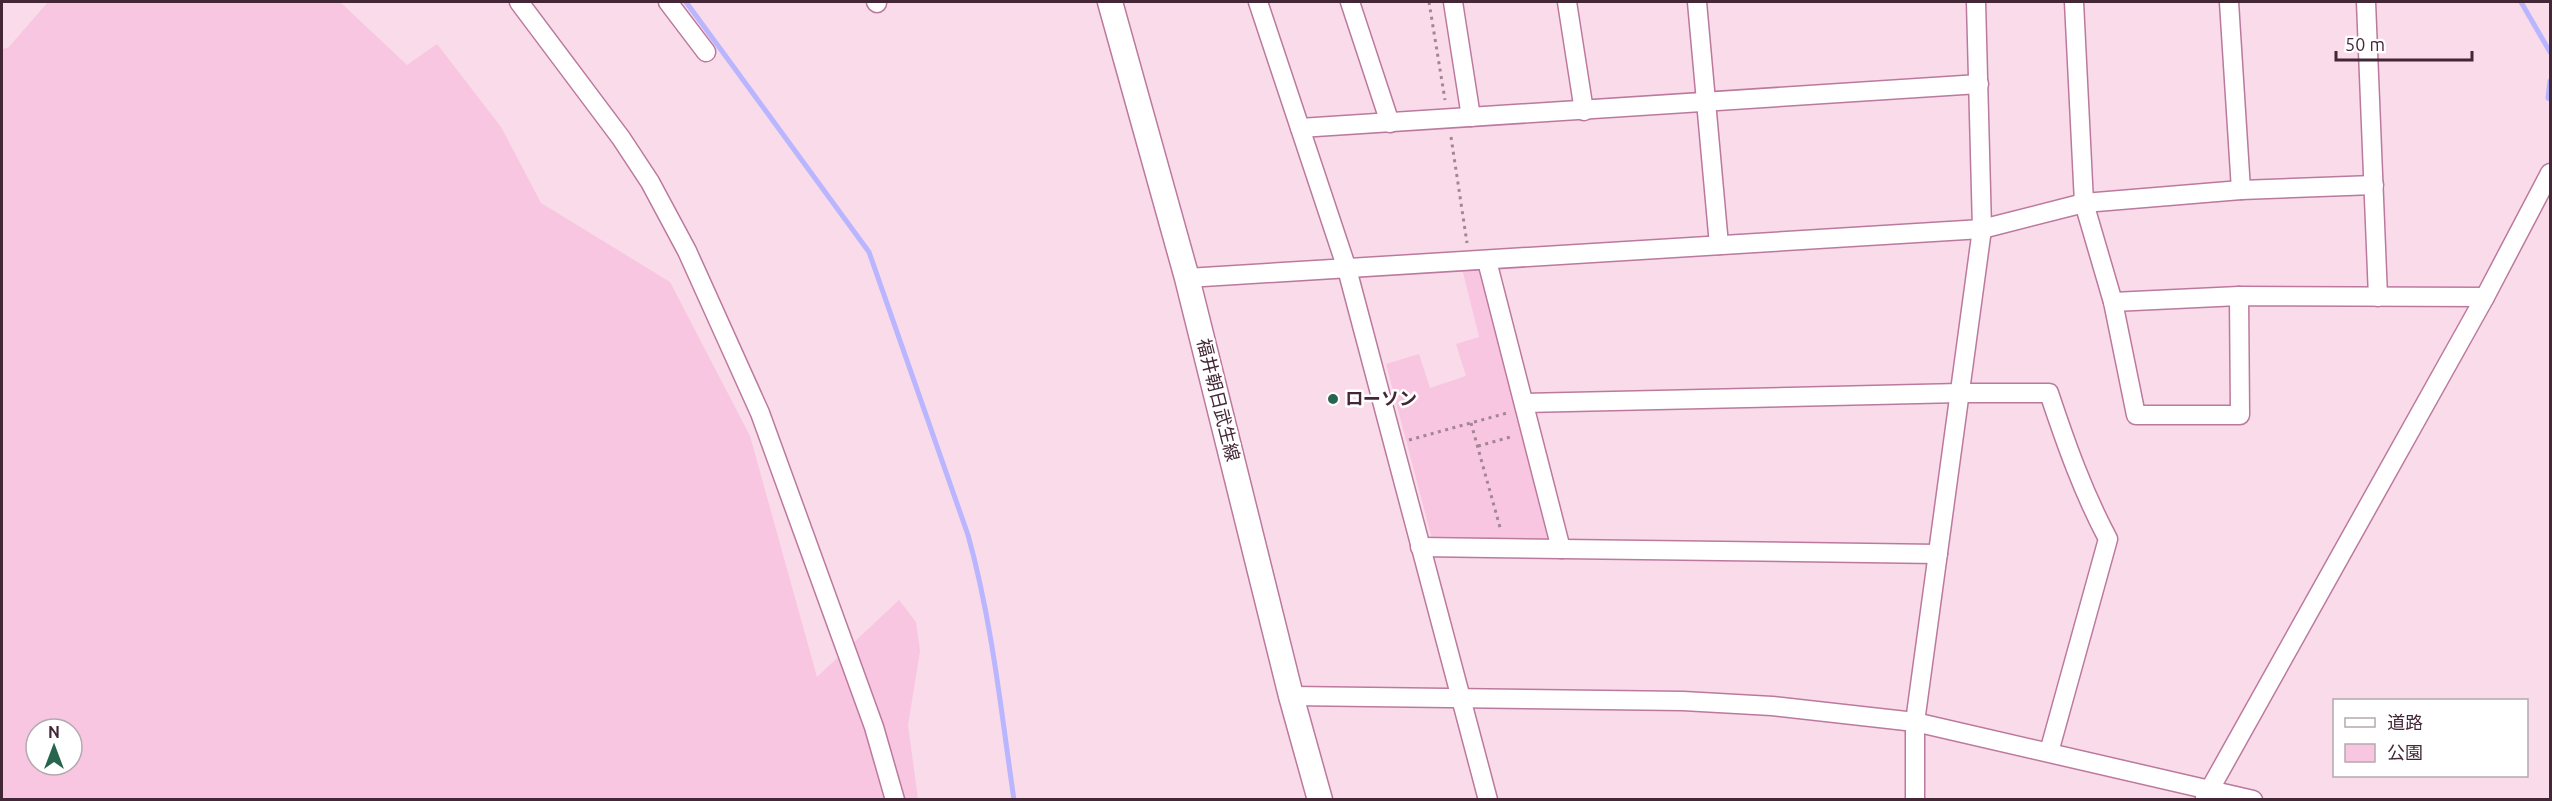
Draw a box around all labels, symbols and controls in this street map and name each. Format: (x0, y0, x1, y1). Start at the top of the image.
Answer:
scale bar (2336, 24, 2472, 62)
text: 50 m (2345, 34, 2385, 54)
street label: 福井朝日武生線 (1194, 336, 1244, 463)
place label: ローソン (1345, 388, 1417, 408)
marker: ローソン (1326, 392, 1340, 406)
legend (2333, 699, 2528, 777)
text: 道路 (2387, 712, 2423, 732)
north arrow (24, 717, 84, 777)
text: N (48, 723, 60, 741)
text: 公園 (2387, 742, 2423, 762)

